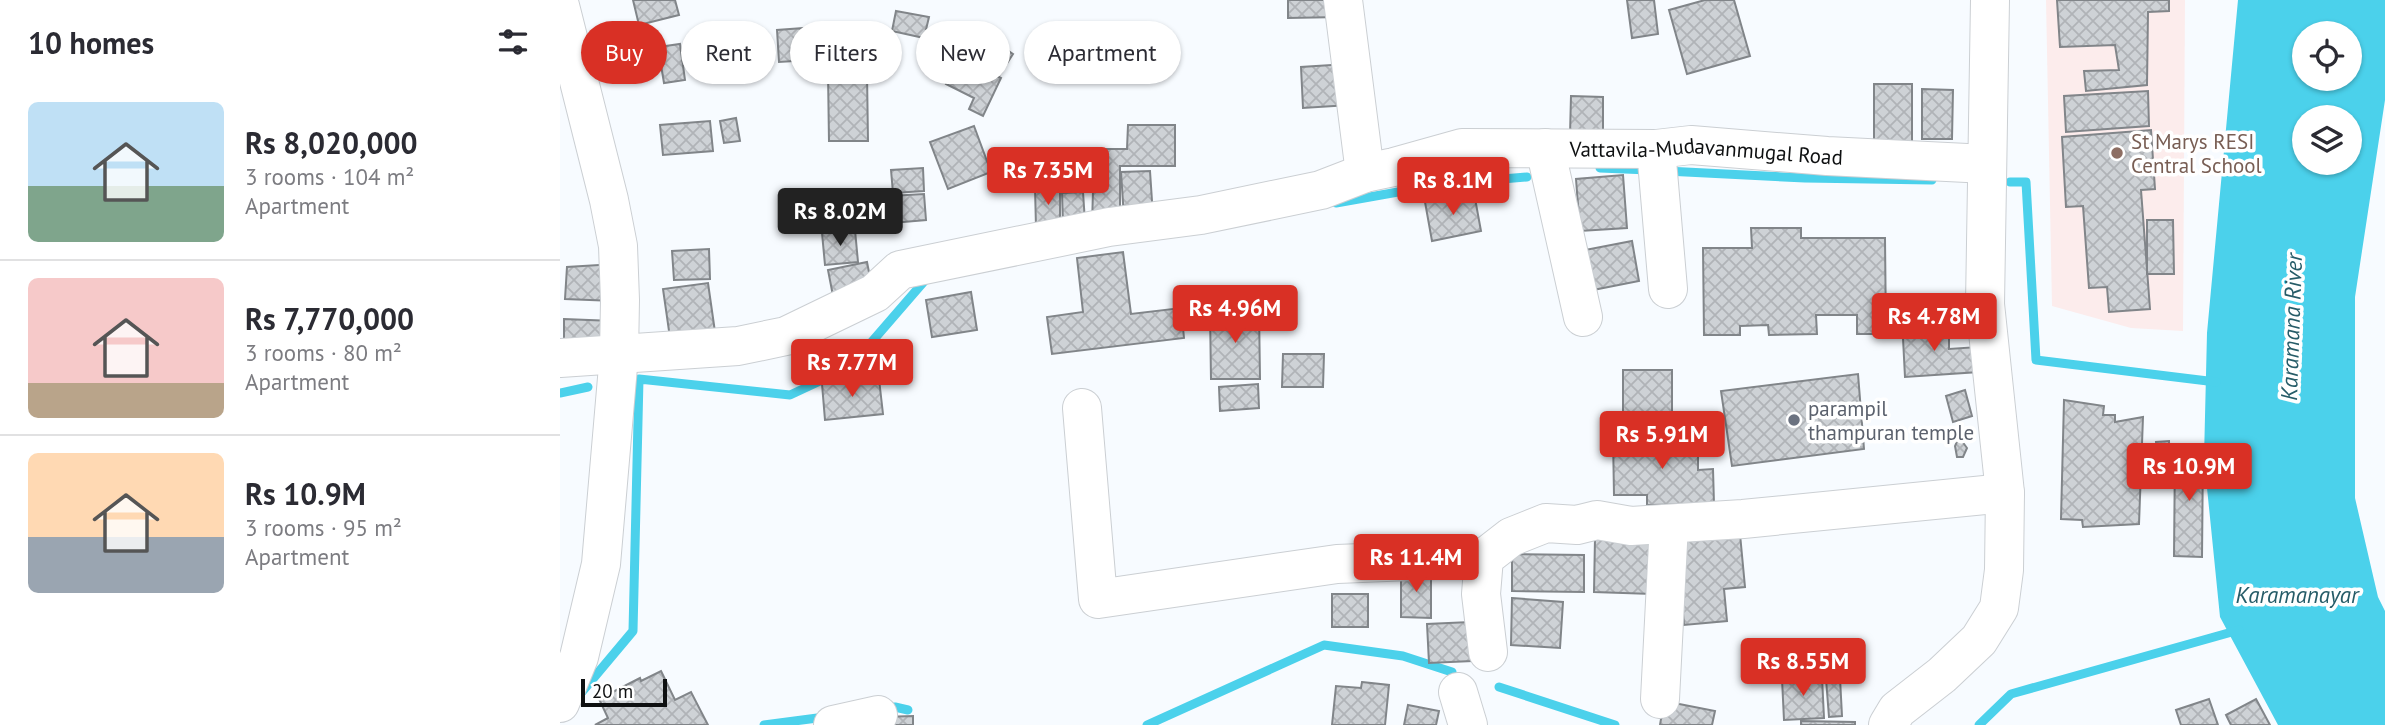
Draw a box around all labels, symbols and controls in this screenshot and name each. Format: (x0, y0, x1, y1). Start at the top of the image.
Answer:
chip: Buy (581, 21, 667, 84)
chip: Rent (681, 21, 776, 84)
chip: Filters (790, 21, 902, 84)
chip: New (916, 21, 1010, 84)
chip: Apartment (1024, 21, 1181, 84)
map controls (2292, 21, 2362, 175)
button: locate (2292, 21, 2362, 91)
text: 10 homes (28, 23, 154, 62)
icon: filters (494, 23, 532, 61)
button: layers (2292, 105, 2362, 175)
text: Rs 8,020,000 (245, 123, 418, 162)
place label: St Marys RESI Central School (2131, 128, 2262, 179)
icon: home (84, 130, 168, 214)
street label: Vattavila-Mudavanmugal Road (1569, 131, 1844, 170)
marker: St Marys RESI Central School (2109, 145, 2125, 161)
pin: Rs 7.35M (976, 148, 1120, 207)
text: Rs 7.35M (1003, 155, 1093, 184)
pin: Rs 8.1M (1388, 158, 1518, 217)
text: 3 rooms · 104 m² (245, 162, 414, 191)
text: Rs 8.1M (1413, 165, 1493, 194)
pin: Rs 8.02M (768, 188, 912, 248)
text: Apartment (245, 191, 349, 220)
text: Rs 8.02M (794, 196, 886, 225)
water label: Karamana River (2274, 251, 2308, 401)
pin: Rs 4.96M (1163, 286, 1307, 345)
text: Rs 4.96M (1189, 293, 1281, 322)
pin: Rs 4.78M (1862, 294, 2006, 353)
text: Rs 7,770,000 (245, 299, 414, 338)
text: Rs 4.78M (1888, 301, 1980, 330)
icon: home (84, 306, 168, 390)
text: 3 rooms · 80 m² (245, 338, 402, 367)
pin: Rs 7.77M (780, 340, 924, 399)
text: Rs 7.77M (807, 347, 897, 376)
text: Apartment (245, 367, 349, 396)
place label: parampil thampuran temple (1808, 395, 1974, 446)
pin: Rs 5.91M (1590, 412, 1734, 471)
marker: parampil thampuran temple (1786, 412, 1802, 428)
text: Rs 5.91M (1616, 419, 1708, 448)
pin: Rs 10.9M (2117, 444, 2261, 503)
text: Rs 10.9M (2143, 451, 2235, 480)
text: Rs 10.9M (245, 474, 366, 513)
icon: home (84, 481, 168, 565)
text: 3 rooms · 95 m² (245, 513, 402, 542)
pin: Rs 11.4M (1344, 534, 1488, 594)
text: Apartment (245, 542, 349, 571)
text: Rs 11.4M (1370, 542, 1462, 571)
water label: Karamanayar (2236, 580, 2360, 609)
pin: Rs 8.55M (1731, 638, 1875, 698)
text: Rs 8.55M (1757, 646, 1849, 675)
scale bar (581, 676, 667, 708)
text: 20 m (592, 679, 633, 703)

